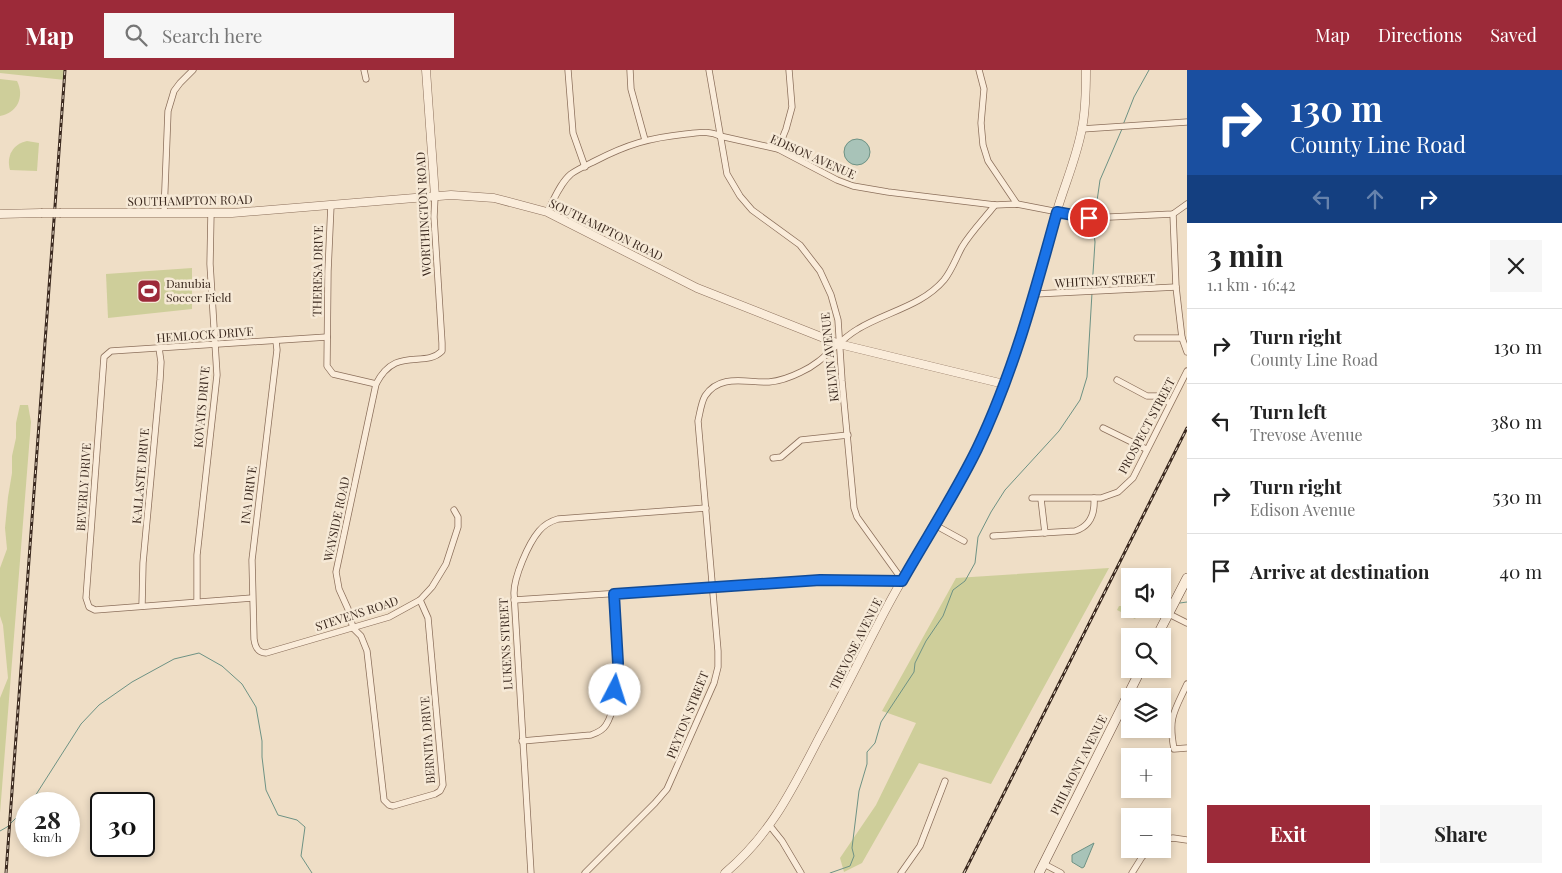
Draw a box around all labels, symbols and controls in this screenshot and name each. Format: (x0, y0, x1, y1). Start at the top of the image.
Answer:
search box (104, 13, 454, 58)
text: Map (25, 19, 74, 51)
icon: search (122, 21, 150, 49)
text: Search here (162, 22, 262, 48)
text: Map (1315, 23, 1350, 47)
text: Directions (1378, 23, 1462, 47)
text: Saved (1490, 23, 1537, 47)
text: 130 m (1290, 84, 1383, 131)
icon: right (1207, 90, 1272, 155)
text: County Line Road (1290, 129, 1466, 159)
street label: EDISON AVENUE (768, 130, 859, 182)
street label: WORTHINGTON ROAD (412, 151, 434, 278)
icon: left (1308, 185, 1336, 213)
icon: ahead (1361, 185, 1389, 213)
icon: right (1414, 185, 1442, 213)
street label: SOUTHAMPTON ROAD (127, 191, 253, 209)
street label: SOUTHAMPTON ROAD (547, 195, 666, 264)
pin (1068, 197, 1110, 239)
icon: arrive (1075, 204, 1103, 232)
street label: THERESA DRIVE (308, 225, 326, 317)
text: 3 min (1207, 235, 1283, 275)
button: close (1490, 240, 1542, 292)
street label: WHITNEY STREET (1053, 269, 1156, 291)
text: 1.1 km · 16:42 (1207, 274, 1296, 295)
place label: Danubia Soccer Field (166, 275, 232, 305)
sports icon: Danubia Soccer Field (136, 278, 162, 304)
street label: KELVIN AVENUE (816, 312, 842, 403)
street label: HEMLOCK DRIVE (156, 323, 254, 345)
text: Turn right (1250, 323, 1342, 349)
icon: right (1207, 332, 1235, 360)
text: 130 m (1494, 333, 1542, 359)
text: County Line Road (1250, 349, 1378, 370)
street label: KOVATS DRIVE (189, 365, 213, 448)
street label: PROSPECT STREET (1114, 374, 1178, 476)
text: Turn left (1250, 398, 1327, 424)
icon: left (1207, 407, 1235, 435)
text: 380 m (1491, 408, 1542, 434)
text: Trevose Avenue (1250, 424, 1363, 445)
street label: KALLASTE DRIVE (128, 427, 152, 525)
street label: BEVERLY DRIVE (72, 442, 94, 532)
street label: INA DRIVE (237, 465, 260, 525)
text: Turn right (1250, 473, 1342, 499)
street label: WAYSIDE ROAD (319, 475, 353, 564)
icon: right (1207, 482, 1235, 510)
text: 530 m (1493, 483, 1542, 509)
text: Edison Avenue (1250, 499, 1355, 520)
icon: arrive (1207, 557, 1235, 585)
text: Arrive at destination (1250, 558, 1430, 584)
text: 40 m (1500, 558, 1542, 584)
map controls (1121, 568, 1171, 858)
button: sound (1121, 568, 1171, 618)
street label: STEVENS ROAD (313, 592, 401, 634)
street label: TREVOSE AVENUE (825, 595, 885, 692)
street label: LUKENS STREET (495, 597, 515, 690)
button: search (1121, 628, 1171, 678)
position arrow (588, 663, 640, 715)
street label: PEYTON STREET (662, 668, 712, 761)
button: layers (1121, 688, 1171, 738)
street label: BERNITA DRIVE (416, 696, 438, 784)
street label: PHILMONT AVENUE (1046, 712, 1110, 817)
button: + (1121, 748, 1171, 798)
speed limit sign: 30 (90, 792, 155, 857)
text: 28 (34, 802, 61, 835)
button: Exit (1207, 805, 1370, 863)
button: Share (1380, 805, 1542, 863)
button: − (1121, 808, 1171, 858)
text: km/h (33, 829, 62, 845)

